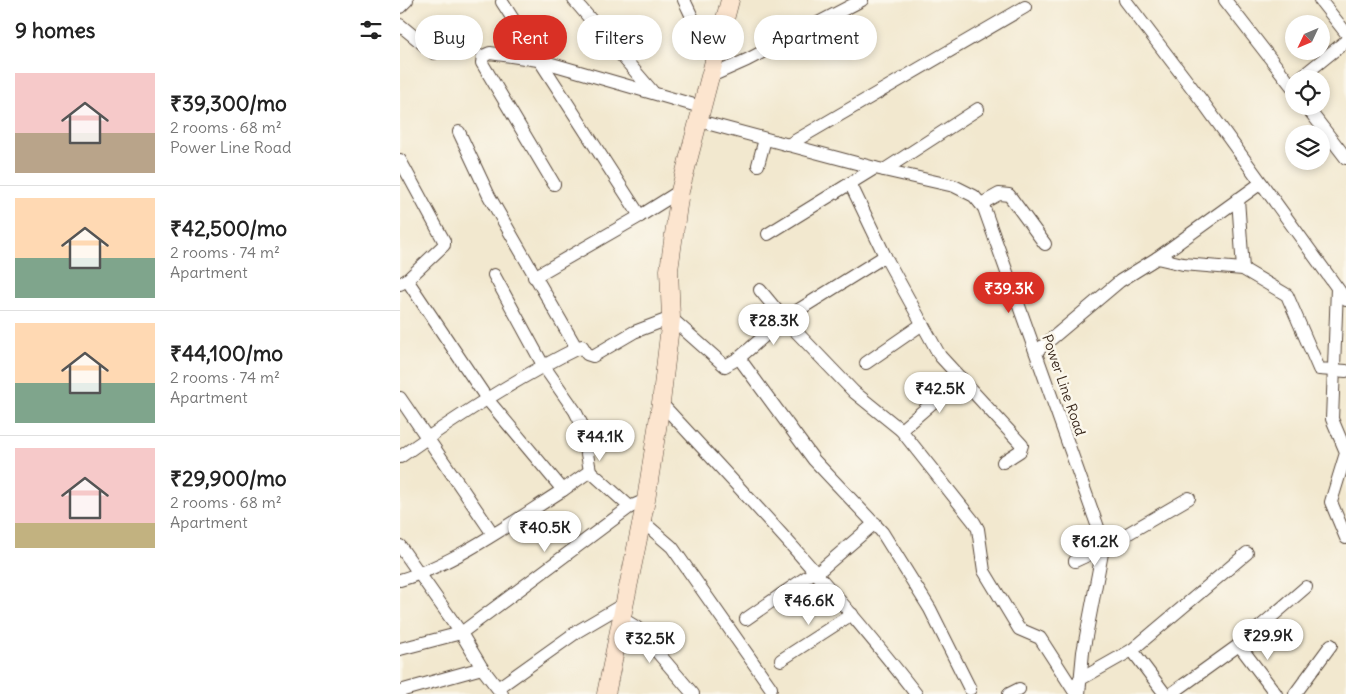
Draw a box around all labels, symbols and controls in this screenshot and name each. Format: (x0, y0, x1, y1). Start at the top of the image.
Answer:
chip: Buy (415, 15, 483, 60)
chip: Rent (493, 15, 567, 60)
chip: Filters (577, 15, 662, 60)
chip: New (672, 15, 744, 60)
chip: Apartment (754, 15, 877, 60)
north arrow (1285, 15, 1330, 60)
map controls (1285, 15, 1330, 170)
icon: filters (357, 16, 385, 44)
text: 9 homes (15, 17, 95, 44)
button: locate (1285, 70, 1330, 115)
text: ₹39,300/mo (170, 90, 287, 117)
icon: home (55, 93, 115, 153)
text: 2 rooms · 68 m² (170, 117, 282, 137)
button: layers (1285, 125, 1330, 170)
text: Power Line Road (170, 137, 291, 157)
text: ₹42,500/mo (170, 215, 287, 242)
icon: home (55, 218, 115, 278)
text: 2 rooms · 74 m² (170, 242, 280, 262)
text: Apartment (170, 262, 248, 282)
pin: ₹39.3K (968, 272, 1050, 314)
text: ₹39.3K (984, 278, 1034, 298)
pin: ₹28.3K (733, 304, 815, 346)
text: ₹28.3K (749, 310, 799, 330)
street label: Power Line Road (1038, 332, 1090, 438)
text: ₹44,100/mo (170, 340, 283, 367)
icon: home (55, 343, 115, 403)
text: 2 rooms · 74 m² (170, 367, 280, 387)
pin: ₹42.5K (899, 372, 981, 414)
text: ₹42.5K (915, 378, 965, 398)
text: Apartment (170, 387, 248, 407)
pin: ₹44.1K (559, 420, 641, 462)
text: ₹44.1K (577, 426, 623, 446)
text: ₹29,900/mo (170, 465, 287, 492)
icon: home (55, 468, 115, 528)
text: 2 rooms · 68 m² (170, 492, 282, 512)
pin: ₹40.5K (504, 510, 586, 553)
text: Apartment (170, 512, 248, 532)
text: ₹40.5K (519, 517, 571, 537)
pin: ₹61.2K (1054, 524, 1136, 567)
text: ₹61.2K (1072, 531, 1118, 551)
pin: ₹46.6K (768, 584, 850, 626)
text: ₹46.6K (784, 590, 834, 610)
pin: ₹29.9K (1227, 618, 1309, 661)
pin: ₹32.5K (609, 622, 691, 664)
text: ₹29.9K (1243, 625, 1293, 645)
text: ₹32.5K (625, 628, 675, 648)

